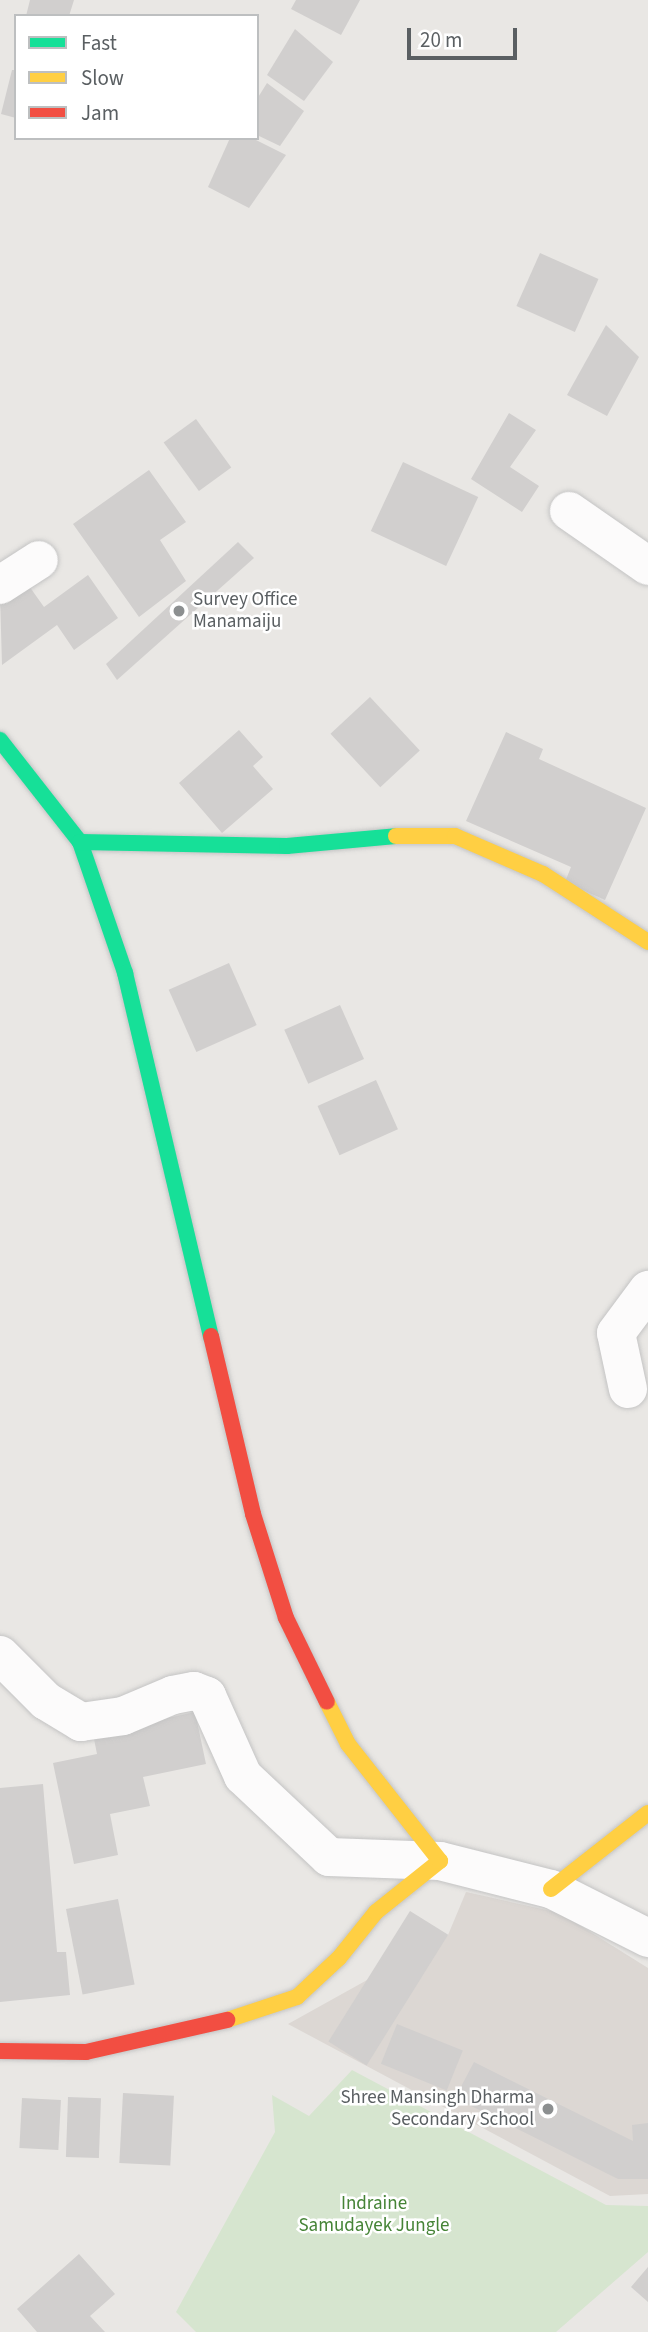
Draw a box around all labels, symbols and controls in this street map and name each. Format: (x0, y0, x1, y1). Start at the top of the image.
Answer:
legend (14, 14, 259, 140)
scale bar (410, 14, 520, 58)
text: 20 m (420, 25, 462, 55)
text: Fast (81, 28, 117, 58)
text: Slow (81, 63, 124, 93)
text: Jam (81, 98, 119, 128)
place label: Survey Office Manamaiju (193, 589, 297, 633)
marker: Survey Office Manamaiju (171, 603, 187, 619)
place label: Shree Mansingh Dharma Secondary School (340, 2087, 534, 2131)
marker: Shree Mansingh Dharma Secondary School (540, 2101, 556, 2117)
park label: Indraine Samudayek Jungle (298, 2193, 450, 2237)

